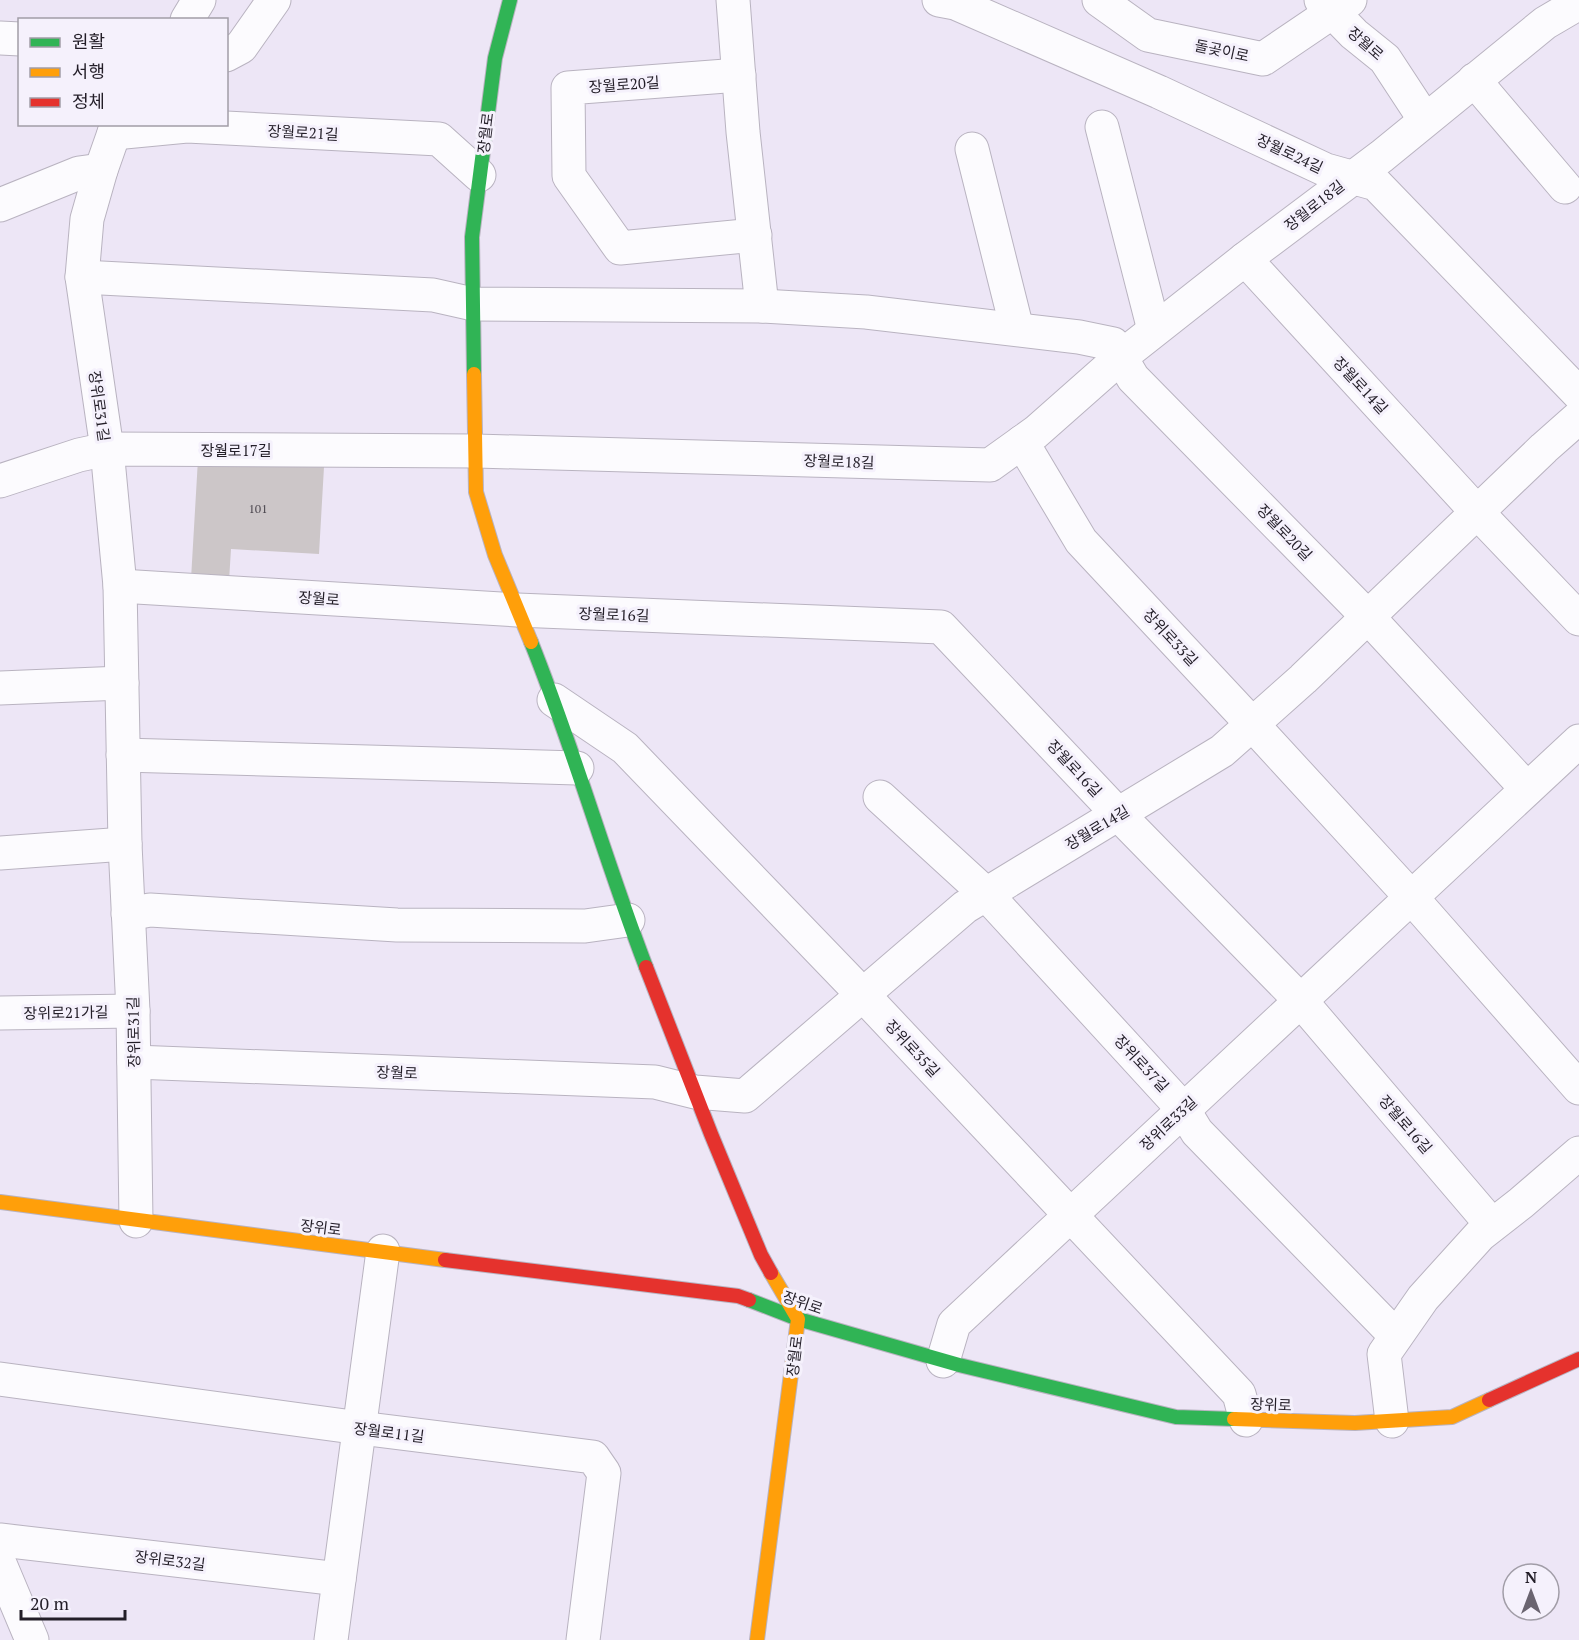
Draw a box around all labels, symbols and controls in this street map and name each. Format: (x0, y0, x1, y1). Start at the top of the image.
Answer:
legend (18, 18, 228, 126)
street label: 장월로 (1344, 22, 1388, 64)
text: 원활 (72, 29, 105, 53)
street label: 돌곶이로 (1193, 34, 1251, 66)
text: 서행 (72, 59, 105, 83)
street label: 장월로20길 (588, 72, 660, 96)
text: 정체 (72, 89, 105, 113)
street label: 장월로 (473, 111, 497, 155)
street label: 장월로21길 (267, 120, 339, 144)
street label: 장월로24길 (1254, 129, 1326, 177)
street label: 장월로18길 (1280, 175, 1348, 235)
street label: 장월로14길 (1329, 352, 1393, 418)
street label: 장위로31길 (85, 369, 115, 443)
street label: 장월로17길 (200, 440, 272, 460)
street label: 장월로18길 (803, 450, 875, 472)
street label: 장월로20길 (1253, 499, 1317, 565)
house number: 101 (248, 501, 268, 516)
street label: 장월로 (298, 587, 340, 609)
street label: 장월로16길 (578, 603, 650, 625)
street label: 장위로33길 (1139, 604, 1203, 670)
street label: 장월로16길 (1043, 735, 1107, 801)
street label: 장월로14길 (1061, 800, 1133, 854)
street label: 장위로31길 (122, 996, 144, 1068)
street label: 장위로21가길 (23, 1001, 109, 1023)
street label: 장위로35길 (881, 1015, 945, 1081)
street label: 장위로37길 (1110, 1030, 1174, 1096)
street label: 장월로 (376, 1061, 418, 1083)
street label: 장위로33길 (1135, 1091, 1201, 1155)
street label: 장월로16길 (1375, 1091, 1437, 1157)
street label: 장위로 (299, 1215, 343, 1239)
street label: 장위로 (780, 1286, 826, 1318)
street label: 장월로 (782, 1334, 806, 1378)
street label: 장위로 (1250, 1393, 1292, 1415)
street label: 장월로11길 (352, 1418, 426, 1446)
street label: 장위로32길 (133, 1546, 207, 1574)
north arrow (1501, 1562, 1561, 1622)
text: N (1525, 1566, 1537, 1588)
scale bar (21, 1583, 124, 1621)
text: 20 m (30, 1591, 70, 1615)

